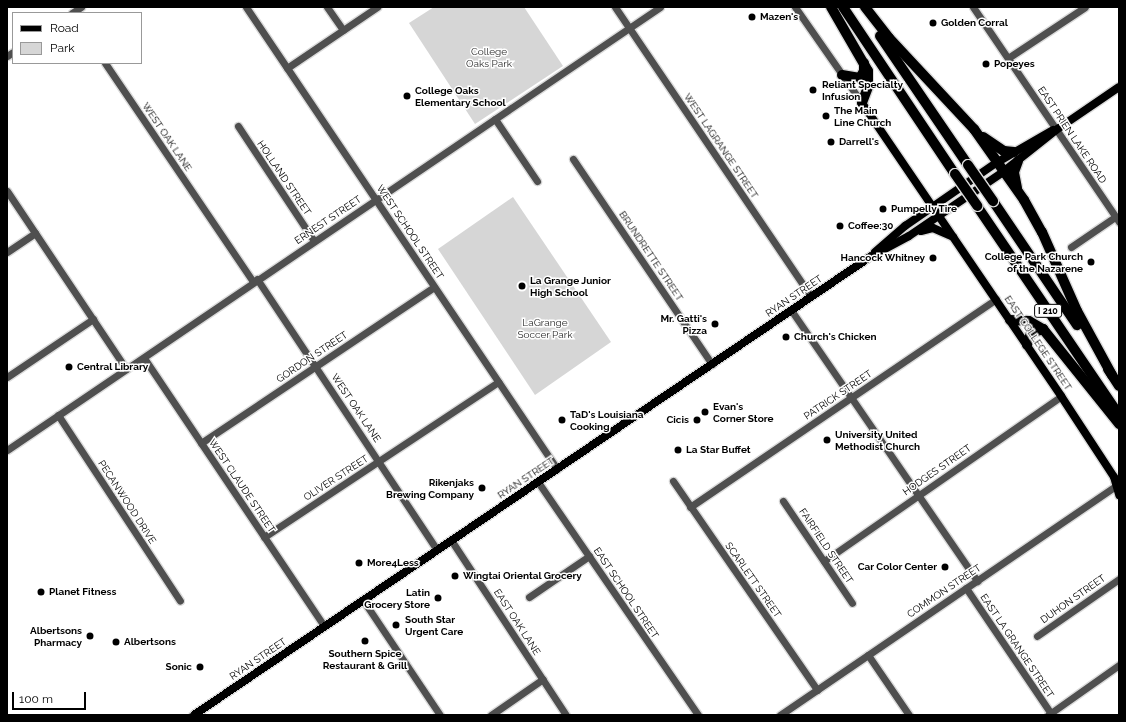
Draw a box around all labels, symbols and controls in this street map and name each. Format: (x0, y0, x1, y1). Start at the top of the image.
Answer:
place label: Mazen's (760, 11, 798, 23)
legend (12, 12, 142, 64)
marker: Mazen's (747, 12, 757, 22)
place label: Golden Corral (941, 17, 1008, 29)
marker: Golden Corral (928, 18, 938, 28)
text: Road (50, 21, 79, 35)
text: Park (50, 41, 75, 55)
park label: College Oaks Park (466, 45, 512, 68)
place label: Popeyes (994, 58, 1035, 70)
marker: Popeyes (981, 59, 991, 69)
place label: Reliant Specialty Infusion (822, 78, 903, 102)
place label: College Oaks Elementary School (415, 84, 506, 108)
marker: Reliant Specialty Infusion (807, 84, 819, 96)
street label: EAST PRIEN LAKE ROAD (1035, 84, 1109, 186)
marker: College Oaks Elementary School (402, 91, 412, 101)
street label: WEST LAGRANGE STREET (681, 91, 761, 201)
street label: WEST OAK LANE (139, 100, 195, 174)
place label: The Main Line Church (834, 104, 891, 128)
marker: The Main Line Church (821, 111, 831, 121)
place label: Darrell's (839, 136, 879, 148)
marker: Darrell's (826, 137, 836, 147)
street label: HOLLAND STREET (255, 138, 313, 218)
street label: WEST SCHOOL STREET (374, 182, 446, 282)
street label: ERNEST STREET (292, 193, 364, 247)
place label: Pumpelly Tire (891, 203, 958, 215)
marker: Pumpelly Tire (878, 204, 888, 214)
street label: BRUNDRETTE STREET (616, 209, 686, 303)
place label: Coffee:30 (848, 220, 893, 232)
marker: Coffee:30 (835, 221, 845, 231)
place label: College Park Church of the Nazarene (985, 250, 1083, 274)
place label: Hancock Whitney (840, 252, 925, 264)
marker: Hancock Whitney (928, 253, 938, 263)
marker: College Park Church of the Nazarene (1086, 257, 1096, 267)
street label: RYAN STREET (763, 273, 825, 319)
place label: La Grange Junior High School (530, 274, 611, 298)
marker: La Grange Junior High School (517, 281, 527, 291)
street label: EAST COLLEGE STREET (1002, 293, 1074, 393)
road number: I 210 (1034, 304, 1062, 318)
place label: Mr. Gatti's Pizza (660, 312, 707, 336)
park label: LaGrange Soccer Park (517, 316, 573, 340)
marker: Mr. Gatti's Pizza (710, 319, 720, 329)
street label: GORDON STREET (274, 329, 350, 385)
place label: Church's Chicken (794, 331, 876, 343)
marker: Church's Chicken (781, 332, 791, 342)
place label: Central Library (77, 361, 149, 373)
marker: Central Library (64, 362, 74, 372)
street label: PATRICK STREET (802, 368, 874, 422)
street label: WEST OAK LANE (328, 371, 384, 445)
place label: Evan's Corner Store (713, 400, 774, 424)
marker: Evan's Corner Store (700, 407, 710, 417)
place label: TaD's Louisiana Cooking (570, 408, 643, 432)
place label: Cicis (666, 414, 689, 426)
marker: TaD's Louisiana Cooking (557, 415, 567, 425)
marker: Cicis (692, 415, 702, 425)
place label: University United Methodist Church (835, 428, 920, 452)
marker: University United Methodist Church (822, 435, 832, 445)
street label: WEST CLAUDE STREET (206, 437, 278, 535)
street label: HODGES STREET (900, 442, 974, 498)
place label: La Star Buffet (686, 444, 751, 456)
marker: La Star Buffet (673, 445, 683, 455)
street label: OLIVER STREET (301, 453, 371, 503)
street label: RYAN STREET (495, 455, 557, 501)
street label: PECANWOOD DRIVE (95, 458, 159, 546)
place label: Rikenjaks Brewing Company (386, 476, 474, 500)
marker: Rikenjaks Brewing Company (477, 483, 487, 493)
street label: FAIRFIELD STREET (796, 506, 856, 586)
street label: SCARLETT STREET (722, 540, 784, 620)
street label: EAST SCHOOL STREET (591, 545, 661, 641)
place label: More4Less (367, 557, 419, 569)
marker: More4Less (354, 558, 364, 568)
place label: Car Color Center (857, 561, 937, 573)
street label: COMMON STREET (905, 562, 983, 620)
marker: Car Color Center (940, 562, 950, 572)
place label: Wingtai Oriental Grocery (463, 570, 582, 582)
marker: Wingtai Oriental Grocery (450, 571, 460, 581)
street label: DUHON STREET (1038, 572, 1108, 626)
place label: Planet Fitness (49, 586, 116, 598)
place label: Latin Grocery Store (364, 586, 430, 610)
marker: Planet Fitness (36, 587, 46, 597)
street label: EAST OAK LANE (491, 587, 543, 657)
street label: EAST LA GRANGE STREET (977, 591, 1057, 701)
marker: Latin Grocery Store (433, 593, 443, 603)
place label: South Star Urgent Care (405, 613, 463, 636)
marker: South Star Urgent Care (390, 619, 402, 631)
place label: Albertsons Pharmacy (30, 624, 82, 648)
marker: Albertsons Pharmacy (85, 631, 95, 641)
place label: Albertsons (124, 636, 176, 648)
street label: RYAN STREET (227, 636, 289, 682)
marker: Southern Spice Restaurant & Grill (360, 636, 370, 646)
marker: Albertsons (111, 637, 121, 647)
place label: Southern Spice Restaurant & Grill (323, 647, 407, 670)
place label: Sonic (166, 661, 192, 673)
marker: Sonic (195, 662, 205, 672)
scale bar (14, 684, 88, 710)
text: 100 m (19, 692, 53, 706)

